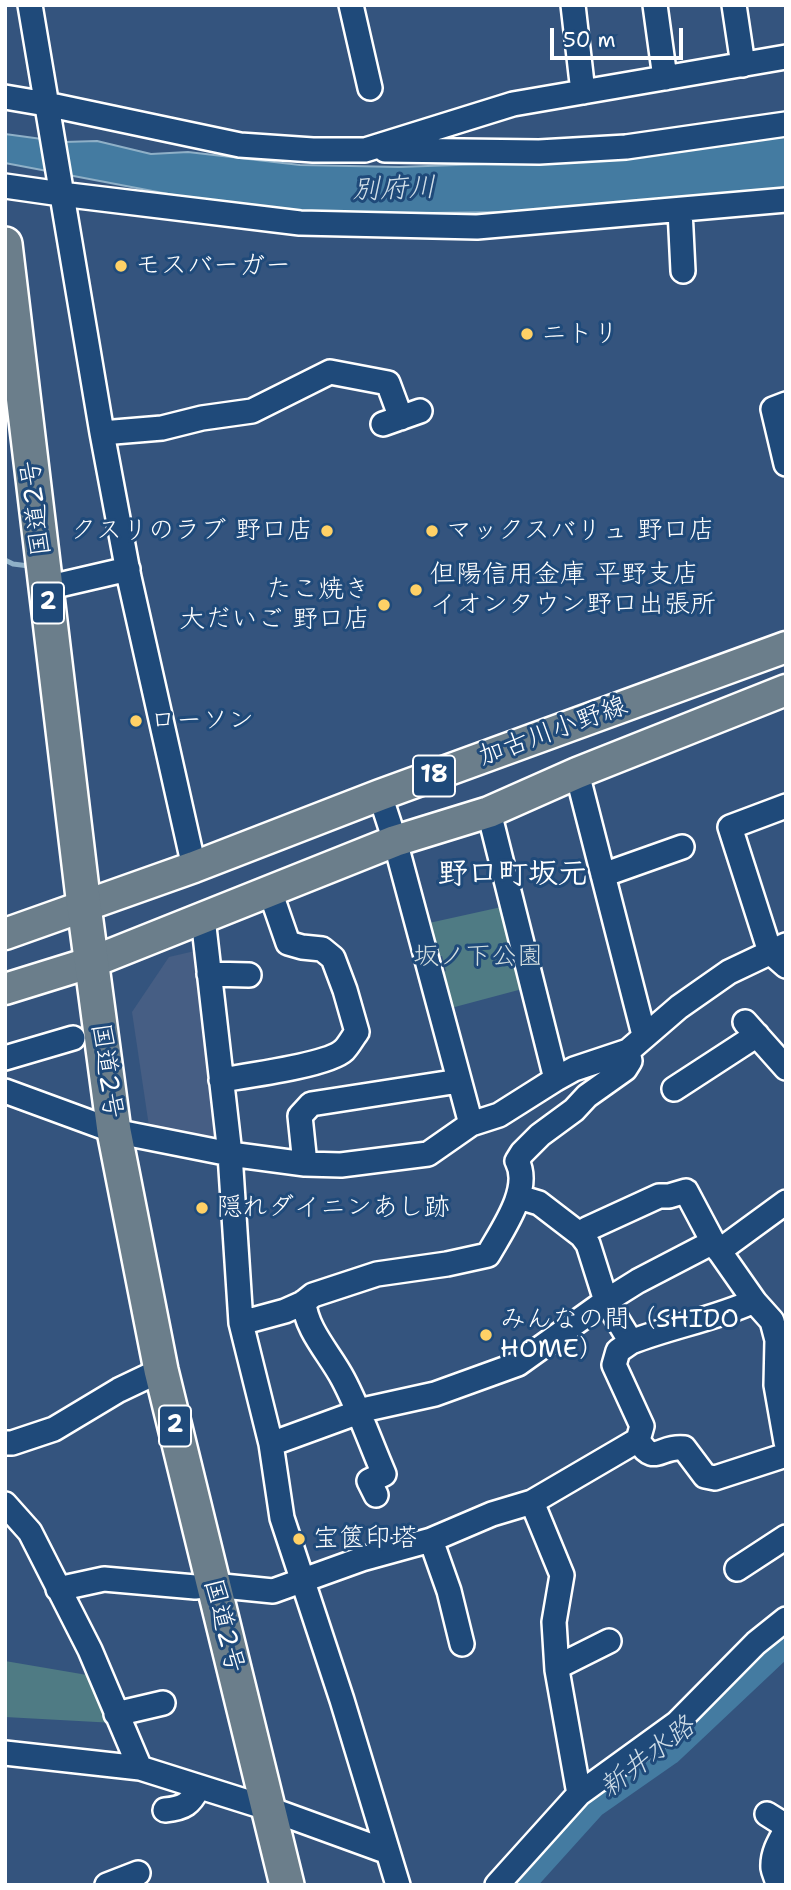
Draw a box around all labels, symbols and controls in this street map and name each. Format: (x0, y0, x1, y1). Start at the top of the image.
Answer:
scale bar (553, 14, 686, 58)
text: 50 m (563, 26, 616, 54)
water label: 別府川 (351, 172, 437, 208)
place label: モスバーガー (135, 250, 291, 282)
marker: モスバーガー (113, 258, 129, 274)
place label: ニトリ (541, 318, 619, 350)
marker: ニトリ (519, 326, 535, 342)
street label: 国道2号 (16, 458, 58, 558)
place label: クスリのラブ 野口店 (70, 515, 313, 547)
place label: マックスバリュ 野口店 (446, 515, 715, 547)
marker: クスリのラブ 野口店 (319, 523, 335, 539)
marker: マックスバリュ 野口店 (424, 523, 440, 539)
place label: 但陽信用金庫 平野支店 イオンタウン野口出張所 (430, 559, 716, 620)
place label: たこ焼き 大だいご 野口店 (179, 574, 370, 636)
road number: 2 (32, 582, 64, 624)
marker: 但陽信用金庫 平野支店 イオンタウン野口出張所 (408, 582, 424, 598)
marker: たこ焼き 大だいご 野口店 (376, 597, 392, 613)
street label: 加古川小野線 (474, 691, 632, 773)
place label: ローソン (150, 705, 254, 737)
marker: ローソン (128, 713, 144, 729)
road number: 18 (413, 756, 455, 796)
district label: 野口町坂元 (438, 857, 588, 893)
park label: 坂ノ下公園 (413, 941, 543, 973)
street label: 国道2号 (84, 1021, 128, 1121)
place label: 隠れダイニンあし跡 (216, 1192, 450, 1224)
marker: 隠れダイニンあし跡 (194, 1200, 210, 1216)
place label: みんなの間（SHIDO HOME） (500, 1304, 739, 1366)
marker: みんなの間（SHIDO HOME） (478, 1327, 494, 1343)
road number: 2 (159, 1406, 191, 1446)
place label: 宝篋印塔 (313, 1523, 417, 1555)
marker: 宝篋印塔 (291, 1531, 307, 1547)
street label: 国道2号 (196, 1576, 250, 1676)
water label: 新井水路 (594, 1710, 702, 1806)

